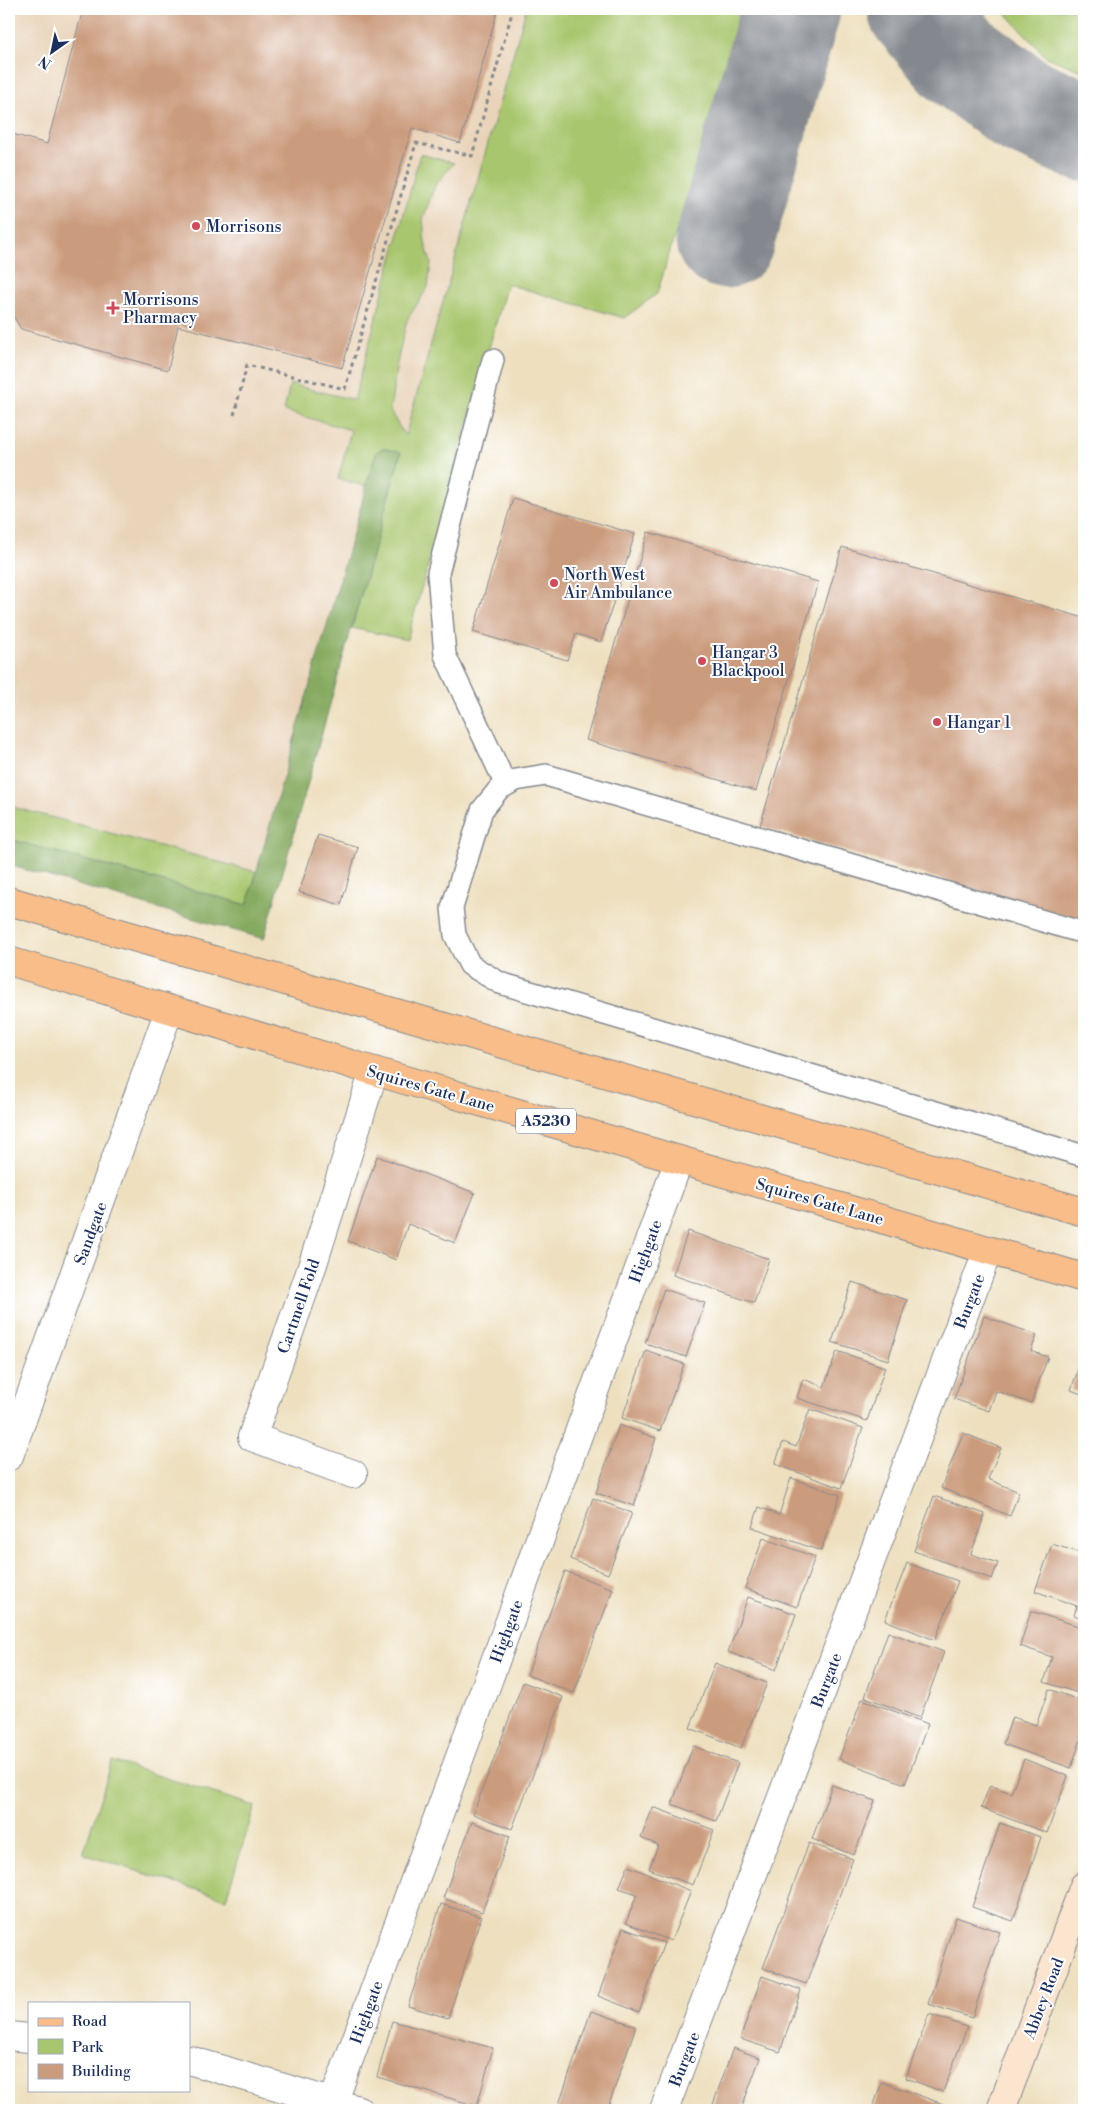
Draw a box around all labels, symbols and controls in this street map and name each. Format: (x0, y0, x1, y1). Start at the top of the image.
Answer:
north arrow (28, 28, 78, 78)
text: N (36, 51, 55, 73)
place label: Morrisons (206, 217, 281, 237)
marker: Morrisons (190, 220, 202, 232)
place label: Morrisons Pharmacy (123, 290, 198, 328)
marker: Morrisons Pharmacy (107, 302, 119, 314)
place label: North West Air Ambulance (563, 565, 672, 603)
marker: North West Air Ambulance (548, 577, 560, 589)
place label: Hangar 3 Blackpool (711, 643, 785, 681)
marker: Hangar 3 Blackpool (696, 655, 708, 667)
place label: Hangar 1 (947, 713, 1011, 733)
marker: Hangar 1 (931, 716, 943, 728)
street label: Squires Gate Lane (365, 1061, 497, 1117)
road number: A5230 (516, 1108, 576, 1134)
street label: Squires Gate Lane (754, 1174, 886, 1230)
street label: Sandgate (70, 1199, 112, 1268)
street label: Highgate (625, 1217, 667, 1286)
street label: Cartmell Fold (273, 1256, 325, 1356)
street label: Burgate (950, 1271, 990, 1333)
street label: Highgate (486, 1597, 528, 1666)
street label: Burgate (807, 1650, 847, 1712)
street label: Abbey Road (1019, 1955, 1069, 2043)
street label: Highgate (346, 1978, 388, 2047)
legend (28, 2002, 190, 2092)
text: Road (72, 2012, 107, 2031)
street label: Burgate (665, 2029, 705, 2091)
text: Park (72, 2038, 104, 2057)
text: Building (71, 2062, 131, 2081)

